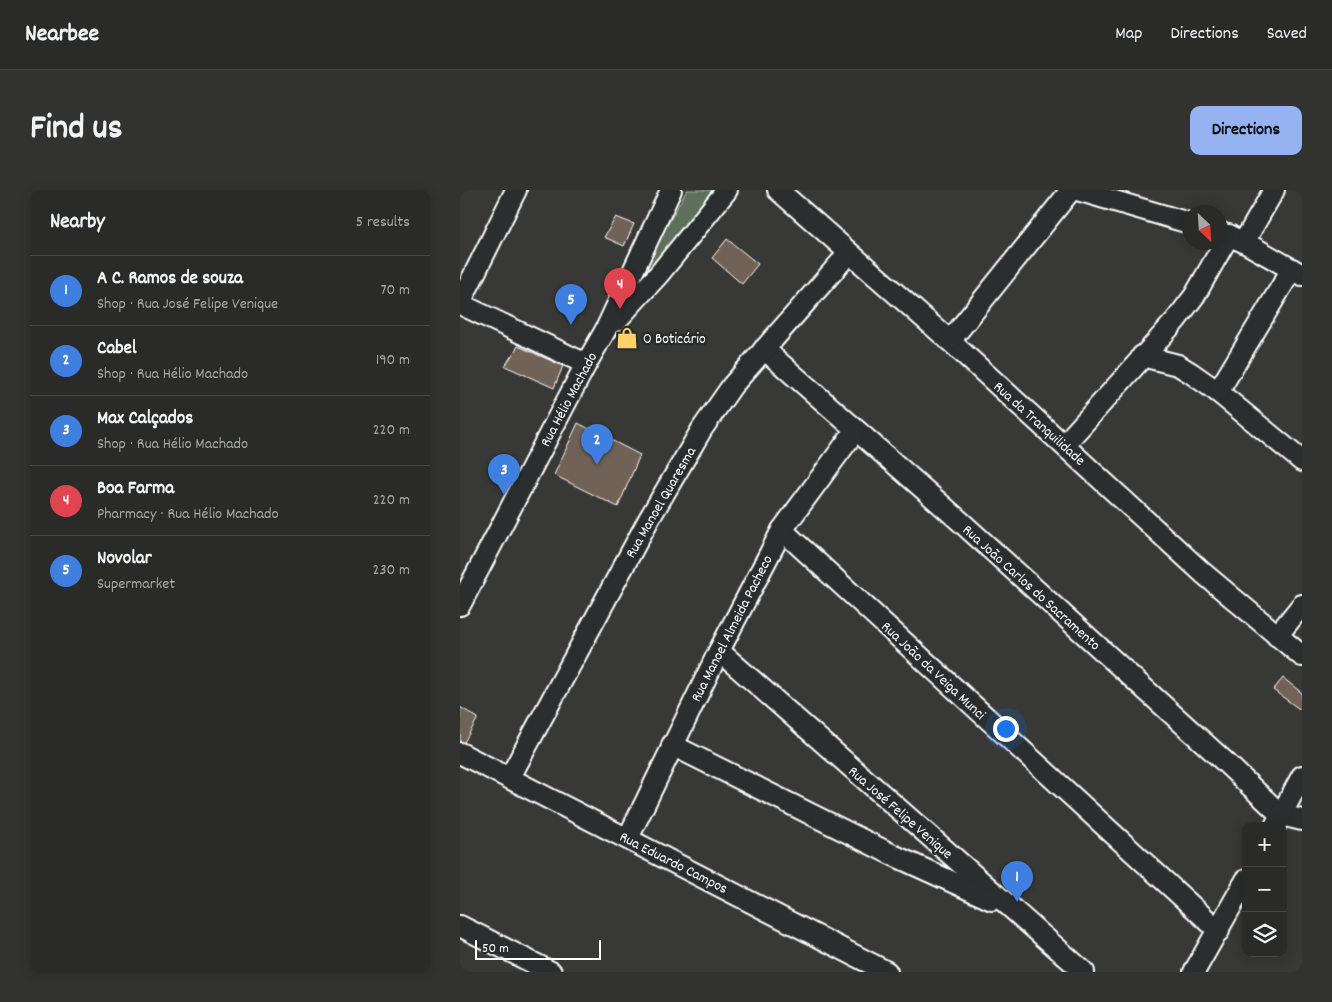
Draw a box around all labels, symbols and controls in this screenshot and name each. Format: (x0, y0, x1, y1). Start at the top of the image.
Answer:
text: Nearbee (25, 18, 99, 52)
text: Map (1115, 22, 1142, 47)
text: Directions (1170, 22, 1239, 47)
text: Saved (1267, 22, 1307, 47)
text: Find us (30, 105, 122, 155)
button: Directions (1190, 106, 1302, 155)
north arrow (1182, 205, 1227, 250)
text: Nearby (50, 208, 105, 238)
text: 5 results (356, 211, 410, 234)
text: A C. Ramos de souza (97, 266, 243, 293)
pin: 4 (604, 268, 636, 309)
text: 1 (64, 279, 68, 302)
text: 70 m (380, 279, 410, 302)
pin: 5 (555, 284, 587, 325)
text: Shop · Rua José Felipe Venique (97, 293, 278, 316)
shop icon: O Boticário (614, 325, 640, 351)
place label: O Boticário (643, 329, 706, 351)
text: Cabel (97, 336, 136, 363)
street label: Rua Hélio Machado (536, 348, 604, 451)
text: 2 (63, 349, 70, 372)
text: 190 m (376, 349, 410, 372)
text: Shop · Rua Hélio Machado (97, 363, 248, 386)
street label: Rua da Tranquilidade (988, 377, 1090, 472)
text: Max Calçados (97, 406, 193, 433)
text: 3 (62, 419, 70, 442)
text: 220 m (373, 419, 410, 442)
pin: 2 (581, 424, 613, 465)
text: Shop · Rua Hélio Machado (97, 433, 248, 456)
street label: Rua Manoel Quaresma (621, 442, 703, 563)
pin: 3 (488, 454, 520, 495)
text: Boa Farma (97, 476, 174, 503)
text: 4 (63, 489, 69, 512)
text: 220 m (373, 489, 410, 512)
text: Pharmacy · Rua Hélio Machado (97, 503, 279, 526)
street label: Rua João Carlos do Sacramento (957, 520, 1105, 657)
text: Novolar (97, 546, 152, 573)
street label: Rua Manoel Almeida Pacheco (686, 551, 780, 706)
text: 5 (62, 559, 70, 582)
text: 230 m (373, 559, 410, 582)
text: Supermarket (97, 573, 175, 596)
street label: Rua João da Veiga Munci (875, 617, 990, 726)
your location (993, 716, 1019, 742)
street label: Rua José Felipe Venique (843, 762, 957, 865)
map controls (1242, 822, 1287, 957)
button: + (1242, 822, 1287, 867)
street label: Rua Eduardo Campos (615, 827, 731, 901)
pin: 1 (1001, 861, 1033, 902)
button: − (1242, 867, 1287, 912)
button: layers (1242, 912, 1287, 957)
scale bar (475, 937, 601, 960)
text: 50 m (482, 939, 509, 959)

